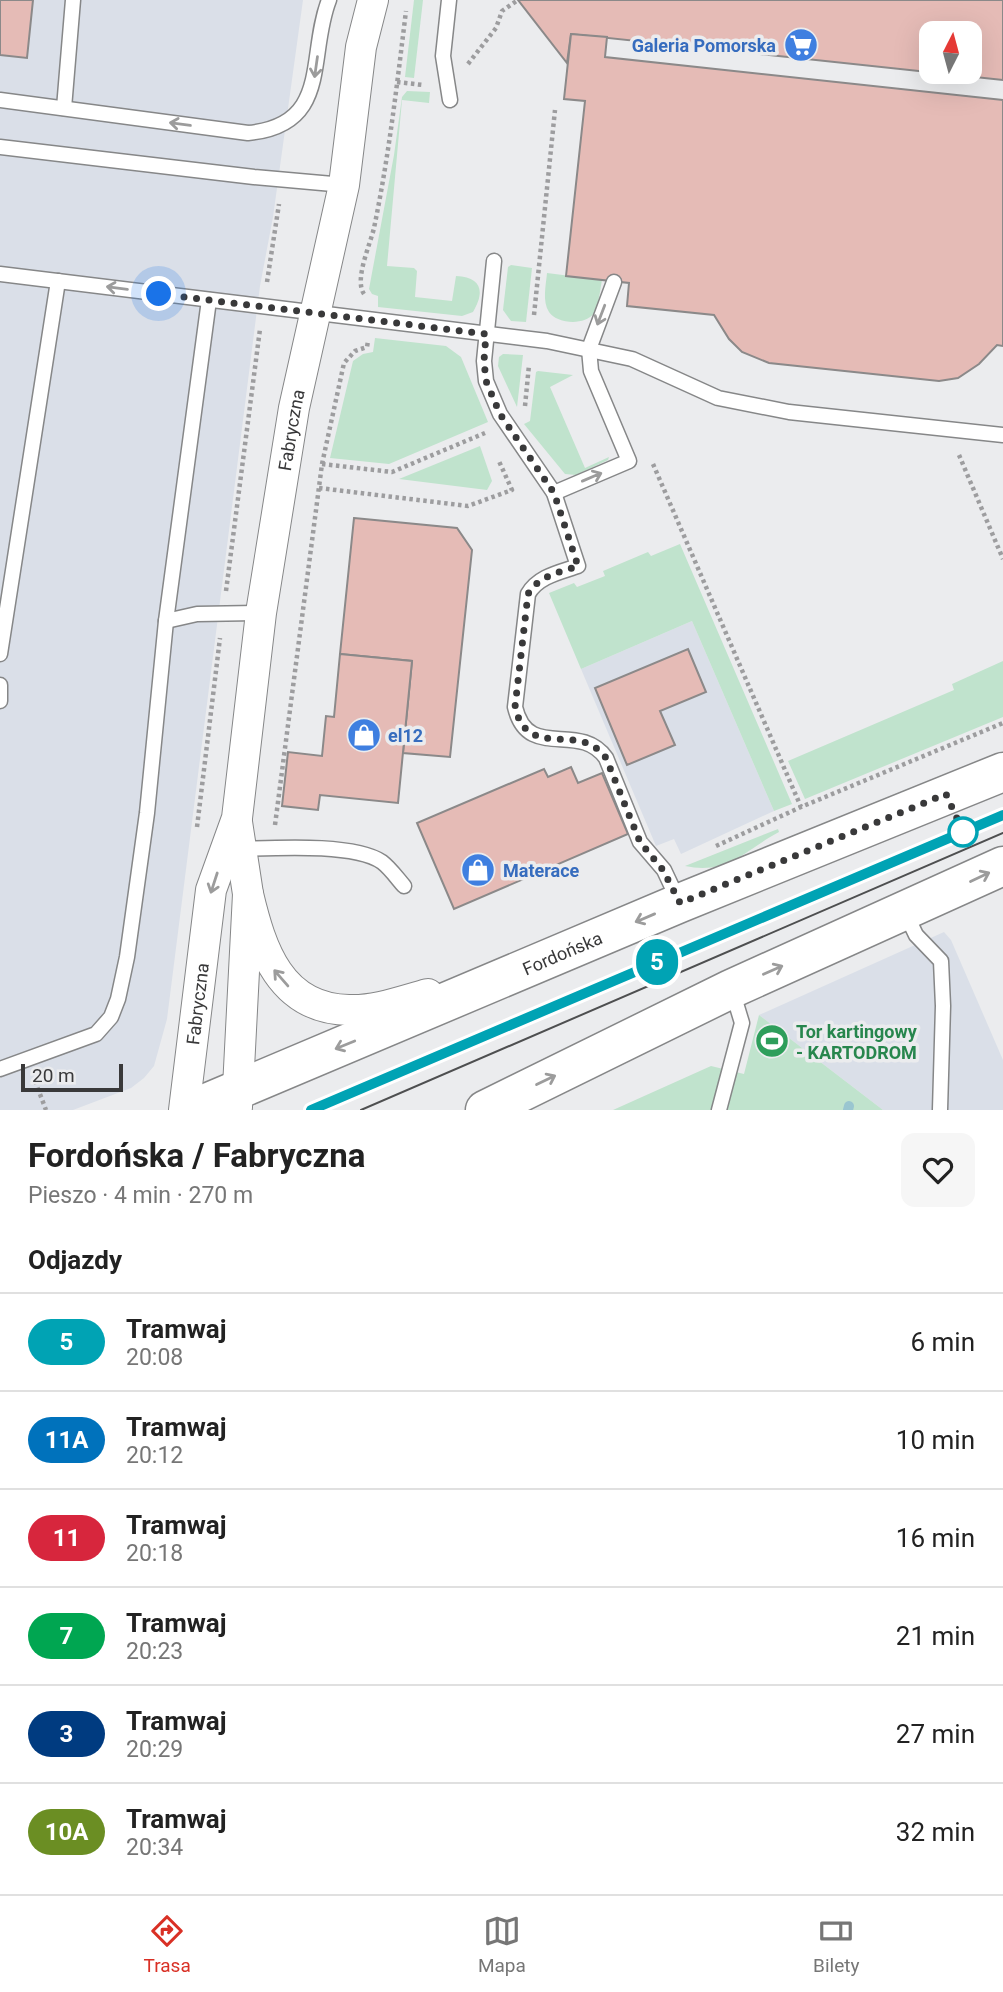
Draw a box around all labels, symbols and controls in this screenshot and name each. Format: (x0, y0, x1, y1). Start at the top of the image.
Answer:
north arrow (919, 21, 982, 84)
map controls (919, 21, 982, 84)
supermarket icon: Galeria Pomorska (782, 26, 820, 64)
place label: Galeria Pomorska (632, 35, 776, 56)
one-way arrow (310, 55, 323, 77)
one-way arrow (170, 117, 192, 130)
your location (141, 276, 176, 311)
one-way arrow (106, 282, 129, 295)
one-way arrow (594, 304, 607, 326)
street label: Fabryczna (274, 387, 308, 472)
one-way arrow (580, 470, 602, 483)
shop icon: el12 (345, 716, 383, 754)
place label: el12 (388, 725, 423, 746)
unlabelled marker (948, 817, 978, 847)
shop icon: Materace (459, 851, 497, 889)
place label: Materace (503, 860, 580, 881)
one-way arrow (969, 869, 990, 883)
one-way arrow (207, 871, 219, 893)
one-way arrow (635, 912, 656, 925)
street label: Fordońska (519, 927, 605, 979)
line badge: 5 (634, 939, 680, 985)
text: 5 (650, 948, 664, 976)
street label: Fabryczna (182, 962, 212, 1046)
one-way arrow (762, 963, 783, 977)
one-way arrow (273, 969, 289, 987)
place label: Tor kartingowy - KARTODROM (796, 1021, 918, 1063)
sports icon: Tor kartingowy - KARTODROM (753, 1022, 791, 1060)
one-way arrow (335, 1039, 356, 1052)
scale bar (21, 1061, 122, 1093)
text: 20 m (32, 1064, 75, 1087)
one-way arrow (535, 1073, 556, 1087)
button: heart (901, 1133, 975, 1207)
text: Fordońska / Fabryczna (28, 1136, 365, 1175)
text: Pieszo · 4 min · 270 m (28, 1182, 253, 1209)
text: Odjazdy (28, 1245, 122, 1275)
text: Tramwaj (126, 1314, 227, 1344)
text: 6 min (910, 1327, 975, 1357)
text: 5 (60, 1328, 73, 1356)
text: 20:08 (126, 1344, 183, 1371)
text: Tramwaj (126, 1412, 227, 1442)
text: 10 min (896, 1425, 975, 1455)
text: 11A (45, 1426, 88, 1454)
text: 20:12 (126, 1442, 183, 1469)
text: Tramwaj (126, 1510, 227, 1540)
text: 16 min (896, 1523, 975, 1553)
text: 11 (53, 1524, 80, 1552)
text: 20:18 (126, 1540, 183, 1567)
text: Tramwaj (126, 1608, 227, 1638)
text: 21 min (896, 1621, 975, 1651)
text: 7 (60, 1622, 73, 1650)
text: 20:23 (126, 1638, 183, 1665)
text: Tramwaj (126, 1706, 227, 1736)
text: 27 min (896, 1719, 975, 1749)
text: 3 (60, 1720, 73, 1748)
text: 20:29 (126, 1736, 183, 1763)
text: Tramwaj (126, 1804, 227, 1834)
text: 32 min (896, 1817, 975, 1847)
text: 10A (45, 1818, 88, 1846)
text: 20:34 (126, 1834, 183, 1861)
tab: Trasa (144, 1912, 191, 1977)
tab: Mapa (478, 1912, 526, 1977)
tab: Bilety (813, 1912, 859, 1977)

